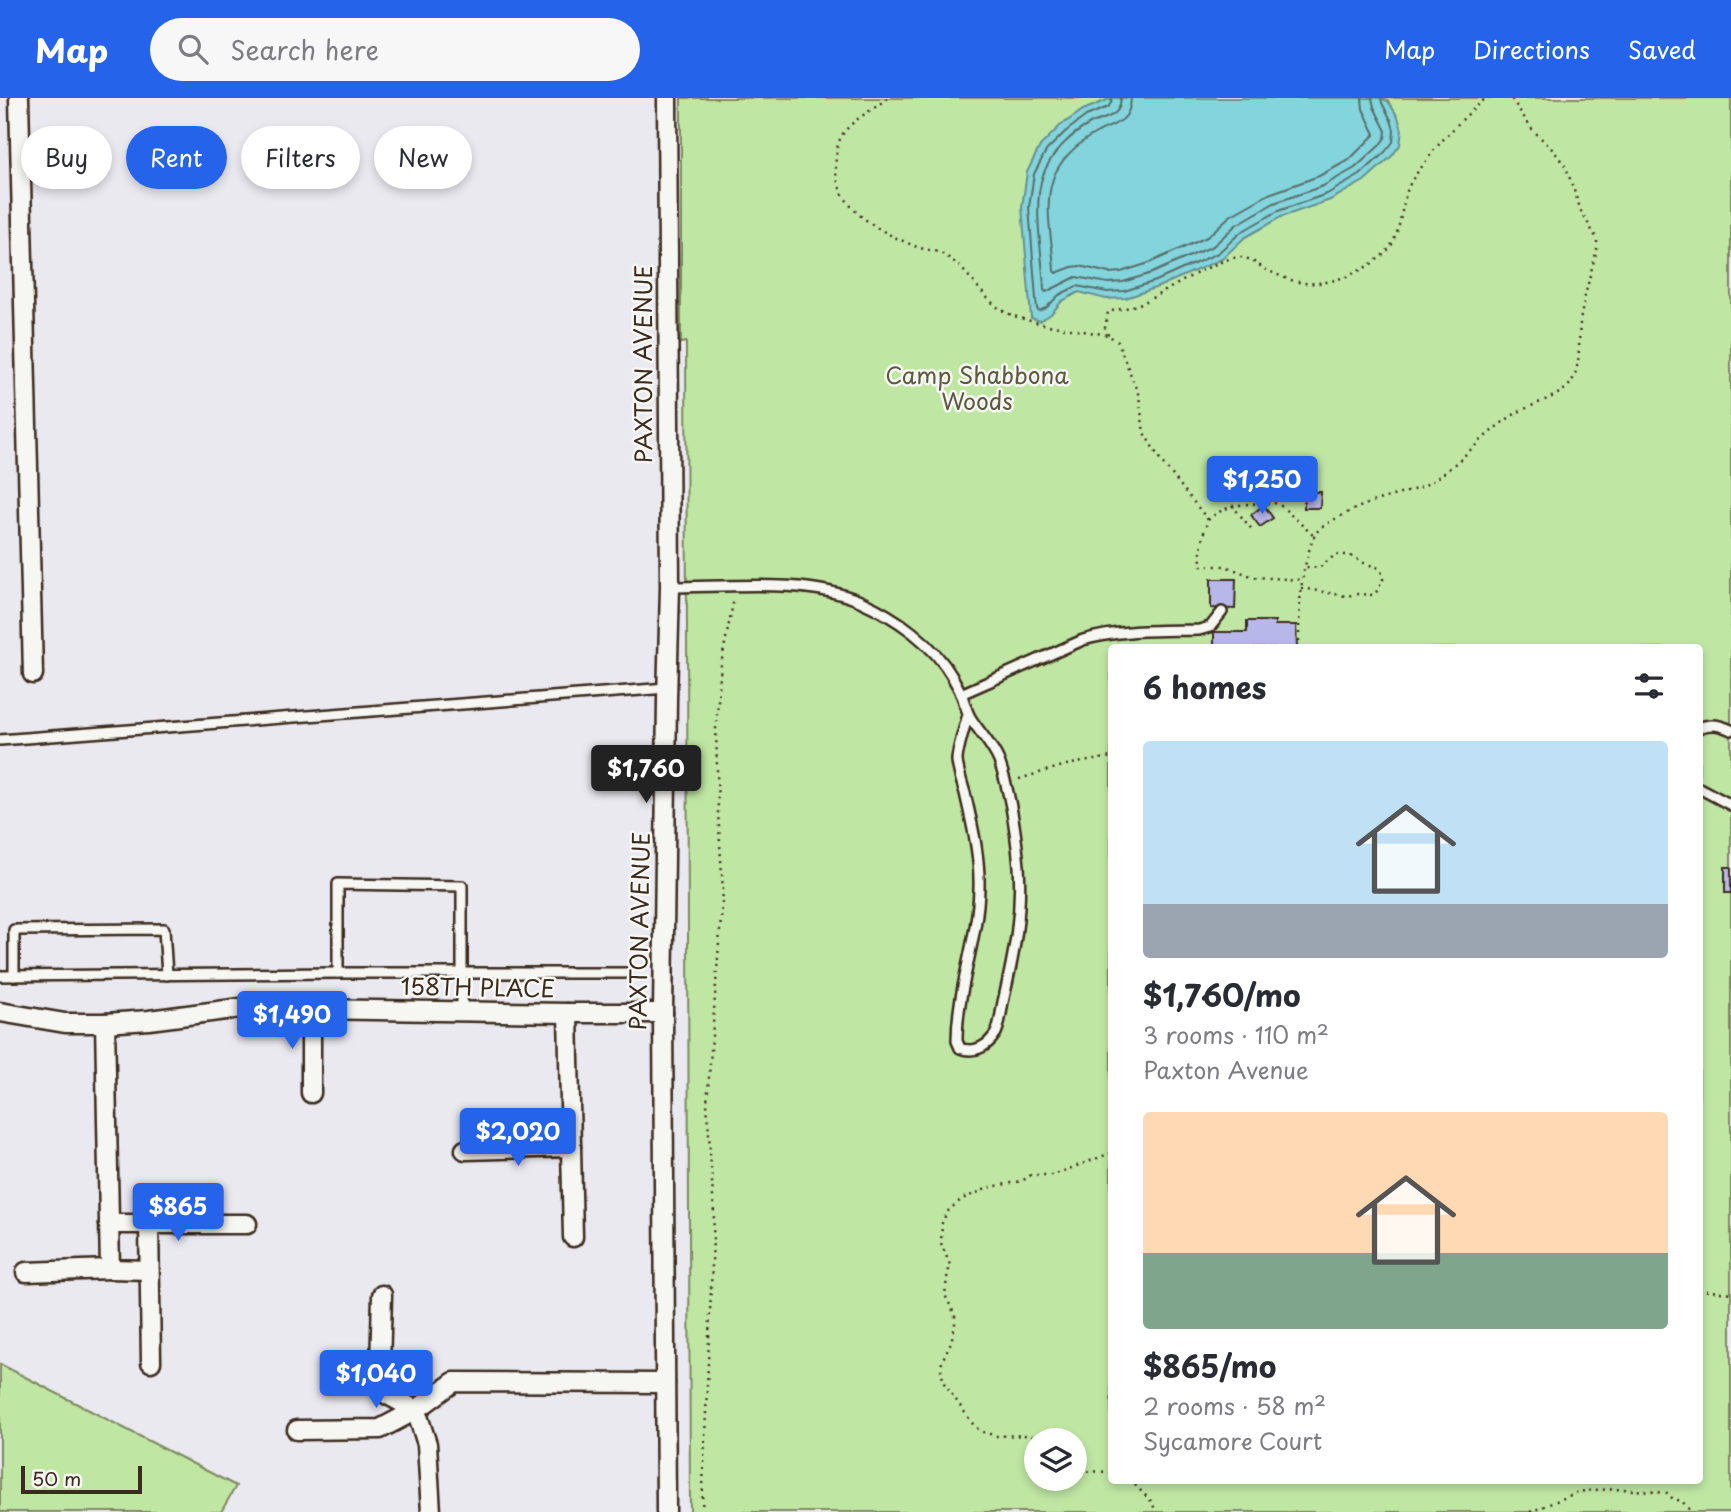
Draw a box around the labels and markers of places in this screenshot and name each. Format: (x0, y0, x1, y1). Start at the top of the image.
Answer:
pin: $1,250 (1205, 456, 1319, 516)
pin: $1,760 (589, 746, 703, 805)
pin: $1,490 (235, 992, 349, 1051)
pin: $2,020 (461, 1108, 575, 1168)
pin: $865 (137, 1184, 219, 1243)
pin: $1,040 (319, 1350, 433, 1410)

